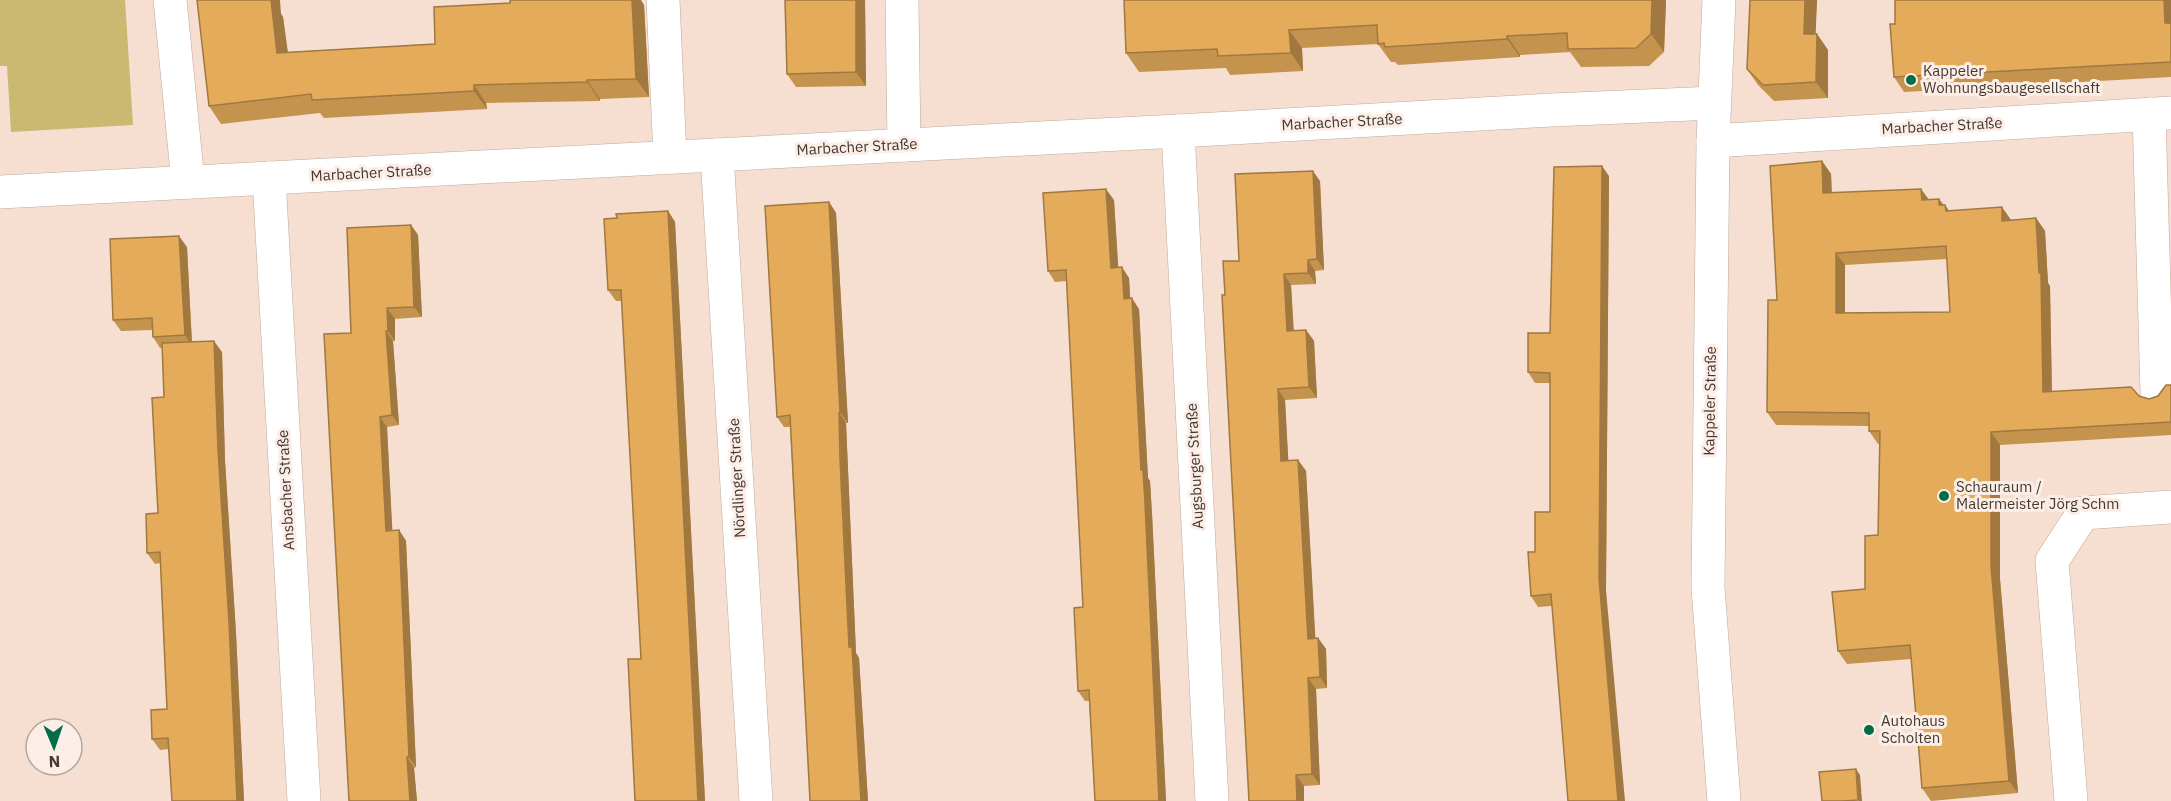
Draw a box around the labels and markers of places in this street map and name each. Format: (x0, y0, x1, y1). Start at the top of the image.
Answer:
place label: Kappeler Wohnungsbaugesellschaft (1923, 61, 2100, 97)
marker: Kappeler Wohnungsbaugesellschaft (1904, 73, 1918, 87)
place label: Schauraum / Malermeister Jörg Schm (1956, 477, 2119, 513)
marker: Schauraum / Malermeister Jörg Schm (1937, 489, 1951, 503)
place label: Autohaus Scholten (1881, 711, 1945, 747)
marker: Autohaus Scholten (1862, 723, 1876, 737)

